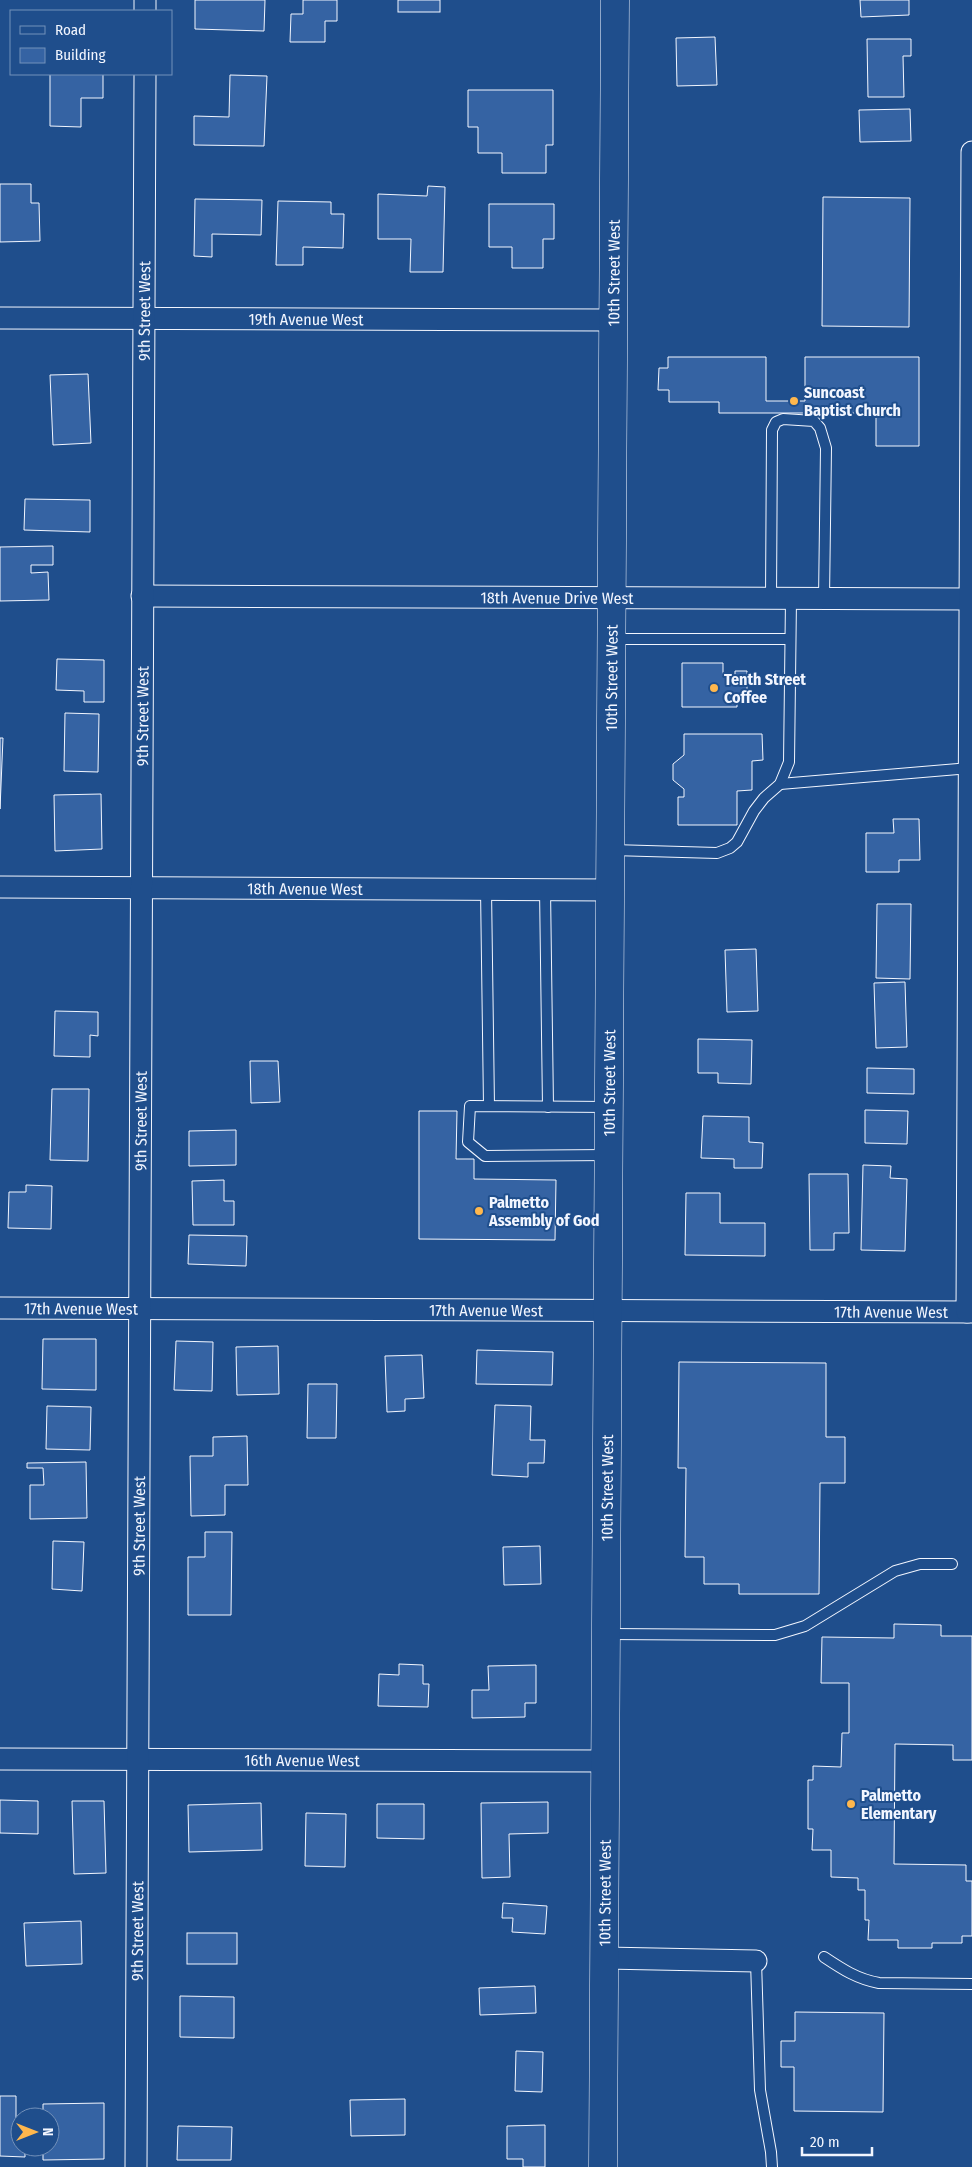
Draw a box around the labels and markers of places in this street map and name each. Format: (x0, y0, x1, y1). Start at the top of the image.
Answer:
place label: Suncoast Baptist Church (804, 383, 901, 420)
marker: Suncoast Baptist Church (788, 395, 800, 407)
place label: Tenth Street Coffee (724, 670, 806, 707)
marker: Tenth Street Coffee (708, 682, 720, 694)
place label: Palmetto Assembly of God (488, 1193, 600, 1230)
marker: Palmetto Assembly of God (473, 1205, 485, 1217)
place label: Palmetto Elementary (861, 1786, 937, 1823)
marker: Palmetto Elementary (845, 1798, 857, 1810)

